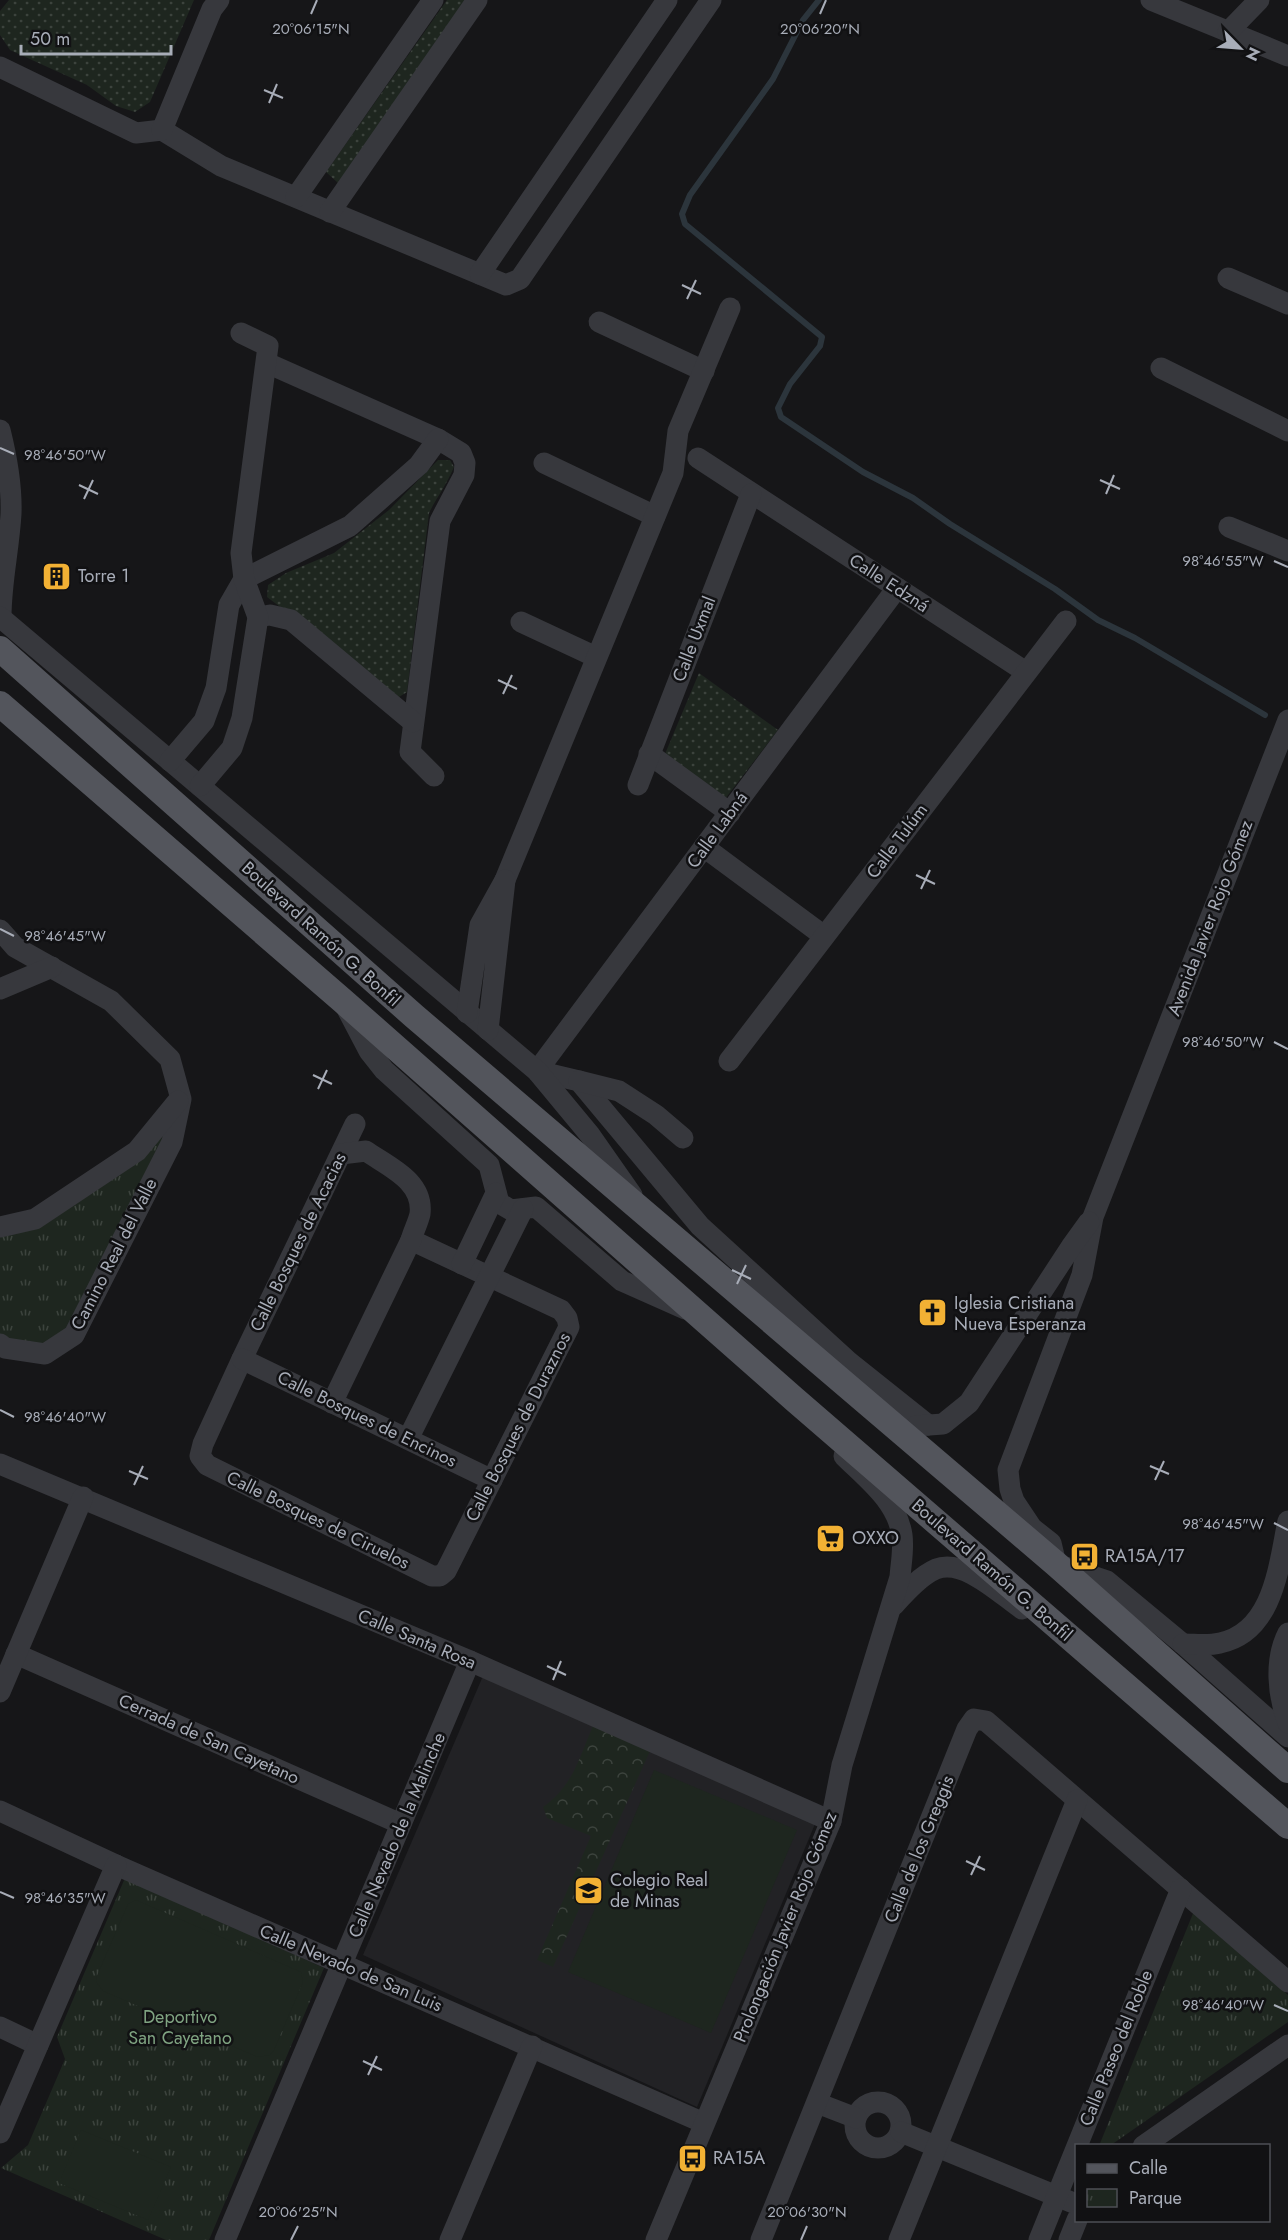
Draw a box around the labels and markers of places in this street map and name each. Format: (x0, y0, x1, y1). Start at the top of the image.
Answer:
building icon: Torre 1 (41, 560, 73, 592)
place label: Torre 1 (78, 563, 129, 589)
place label: Iglesia Cristiana Nueva Esperanza (954, 1290, 1086, 1337)
church icon: Iglesia Cristiana Nueva Esperanza (917, 1297, 949, 1329)
supermarket icon: OXXO (815, 1522, 847, 1554)
place label: OXXO (852, 1525, 899, 1551)
bus stop icon: RA15A/17 (1068, 1540, 1100, 1572)
place label: RA15A/17 (1105, 1543, 1185, 1569)
place label: Colegio Real de Minas (610, 1867, 708, 1914)
school or university icon: Colegio Real de Minas (573, 1874, 605, 1906)
bus stop icon: RA15A (676, 2142, 708, 2174)
place label: RA15A (713, 2145, 765, 2171)

